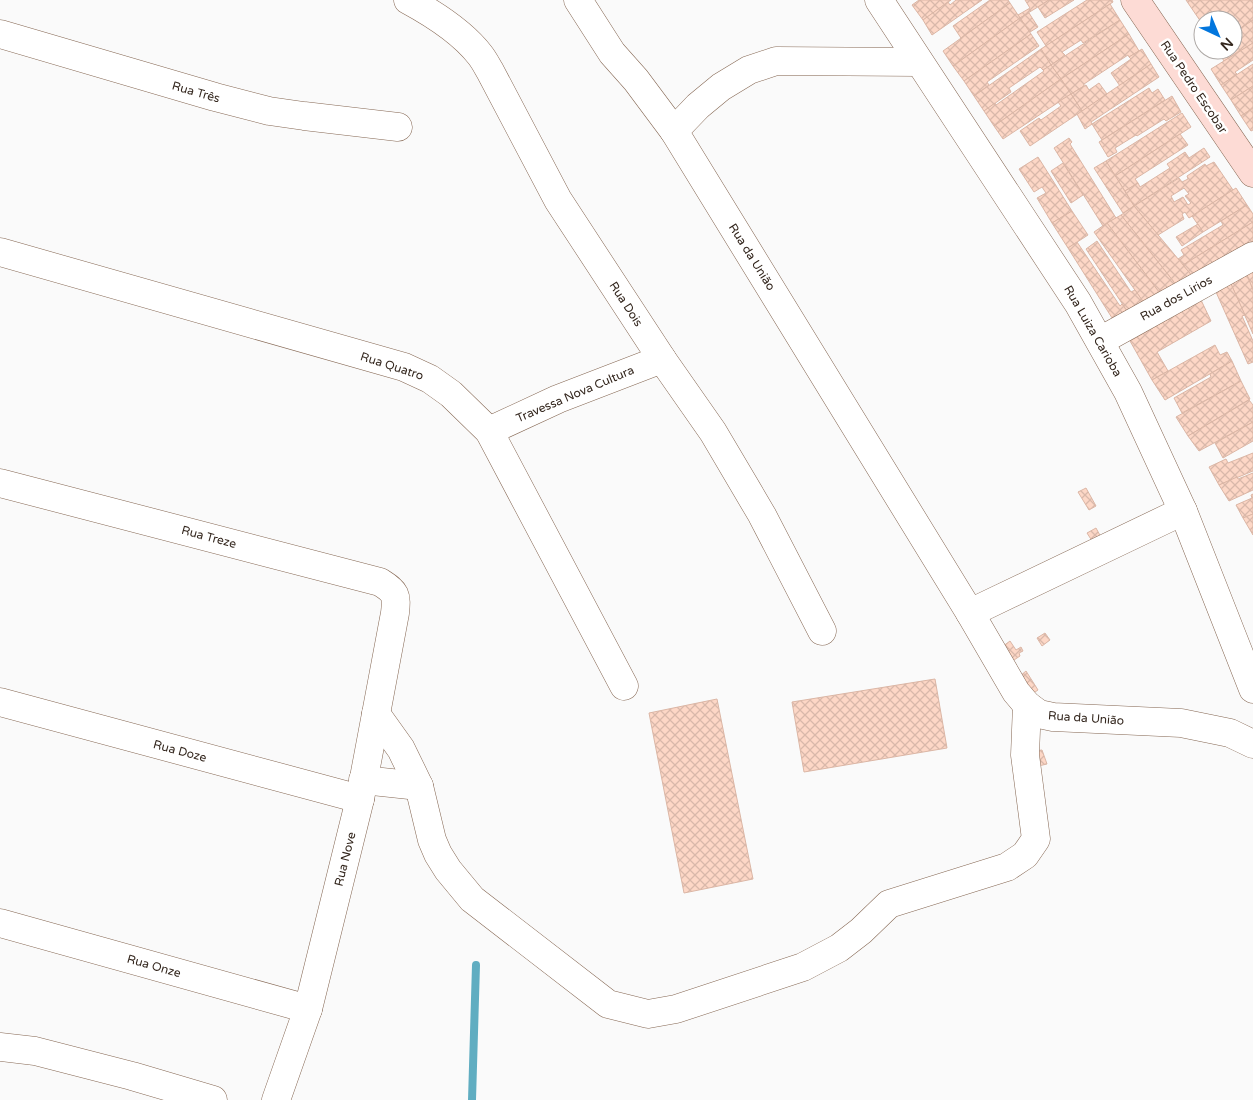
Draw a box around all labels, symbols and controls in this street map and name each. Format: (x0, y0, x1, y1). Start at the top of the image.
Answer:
north arrow (1193, 10, 1243, 60)
text: N (1217, 34, 1237, 54)
street label: Rua Pedro Escobar (1158, 38, 1230, 136)
street label: Rua Três (170, 78, 222, 106)
street label: Rua da União (726, 221, 778, 293)
street label: Rua dos Lirios (1138, 272, 1215, 324)
street label: Rua Dois (606, 279, 646, 329)
street label: Rua Luiza Carioba (1061, 283, 1125, 379)
street label: Rua Quatro (359, 349, 425, 383)
street label: Travessa Nova Cultura (514, 363, 636, 425)
street label: Rua Treze (180, 523, 238, 551)
street label: Rua da União (1047, 708, 1125, 728)
street label: Rua Doze (152, 737, 208, 765)
street label: Rua Nove (331, 830, 359, 888)
street label: Rua Onze (125, 952, 183, 980)

